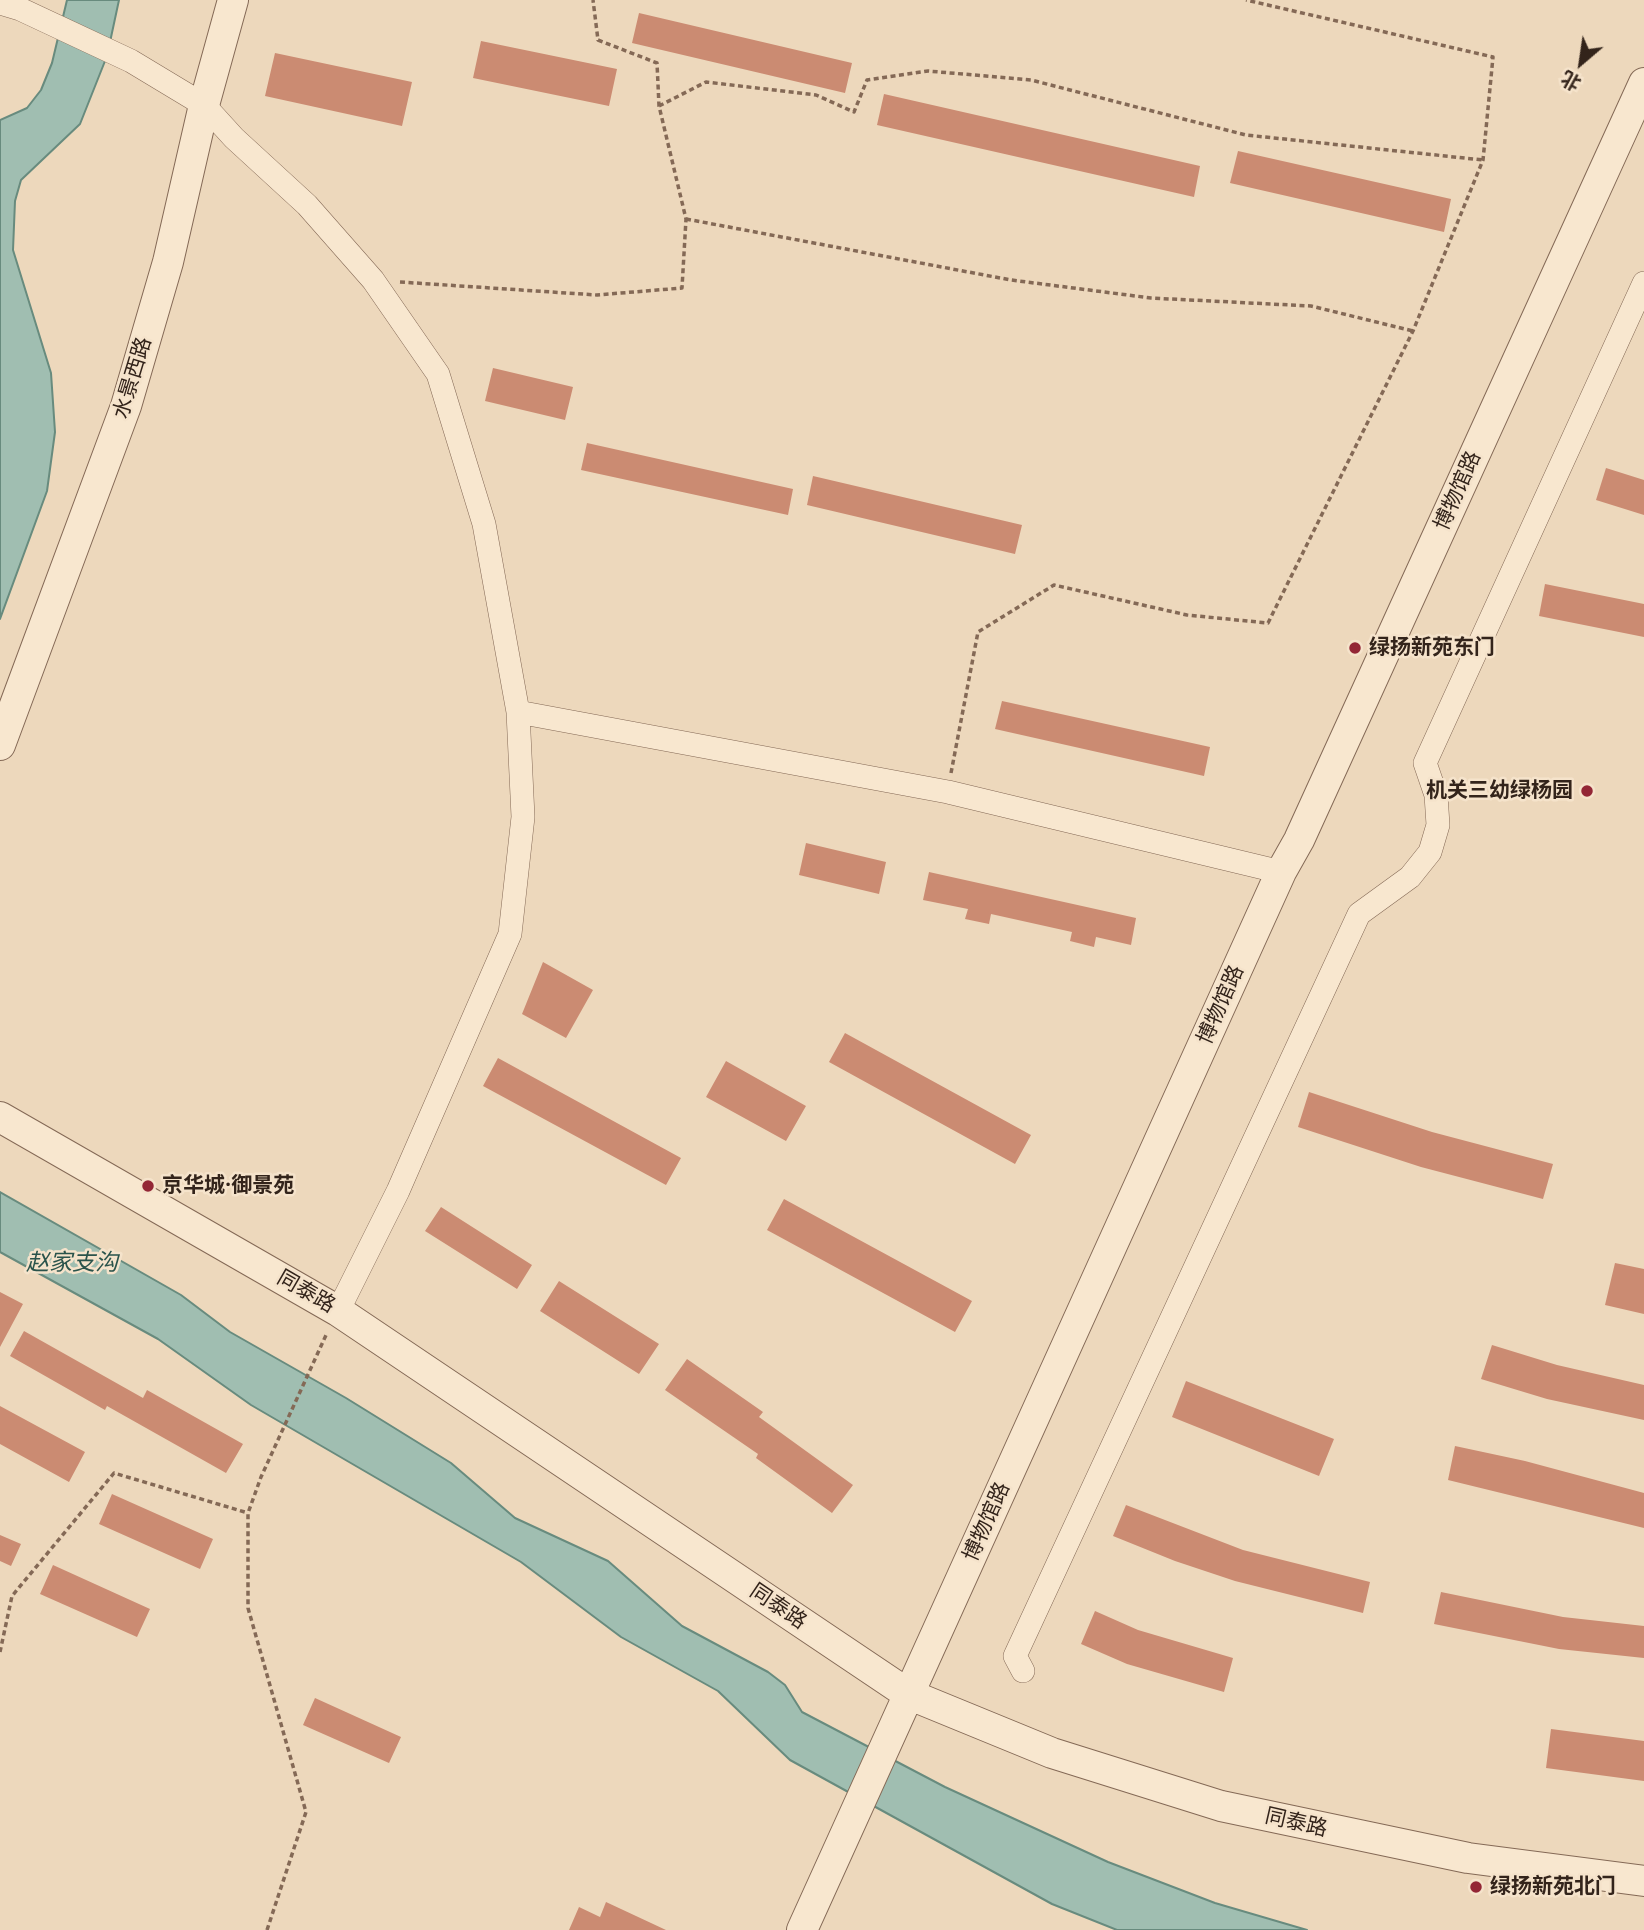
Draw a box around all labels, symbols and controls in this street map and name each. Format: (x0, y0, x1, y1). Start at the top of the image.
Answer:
north arrow (1546, 28, 1616, 98)
text: 北 (1556, 65, 1585, 97)
street label: 水景西路 (109, 334, 157, 422)
street label: 博物馆路 (1429, 448, 1487, 534)
place label: 绿扬新苑东门 (1369, 635, 1495, 661)
marker: 绿扬新苑东门 (1347, 640, 1363, 656)
place label: 机关三幼绿杨园 (1426, 778, 1573, 804)
marker: 机关三幼绿杨园 (1579, 783, 1595, 799)
street label: 博物馆路 (1192, 962, 1250, 1048)
place label: 京华城·御景苑 (162, 1173, 294, 1199)
marker: 京华城·御景苑 (140, 1178, 156, 1194)
water label: 赵家支沟 (26, 1249, 118, 1277)
street label: 同泰路 (272, 1265, 340, 1319)
street label: 博物馆路 (958, 1479, 1016, 1565)
street label: 同泰路 (745, 1579, 811, 1635)
street label: 同泰路 (1262, 1804, 1330, 1842)
place label: 绿扬新苑北门 (1490, 1874, 1616, 1900)
marker: 绿扬新苑北门 (1468, 1879, 1484, 1895)

